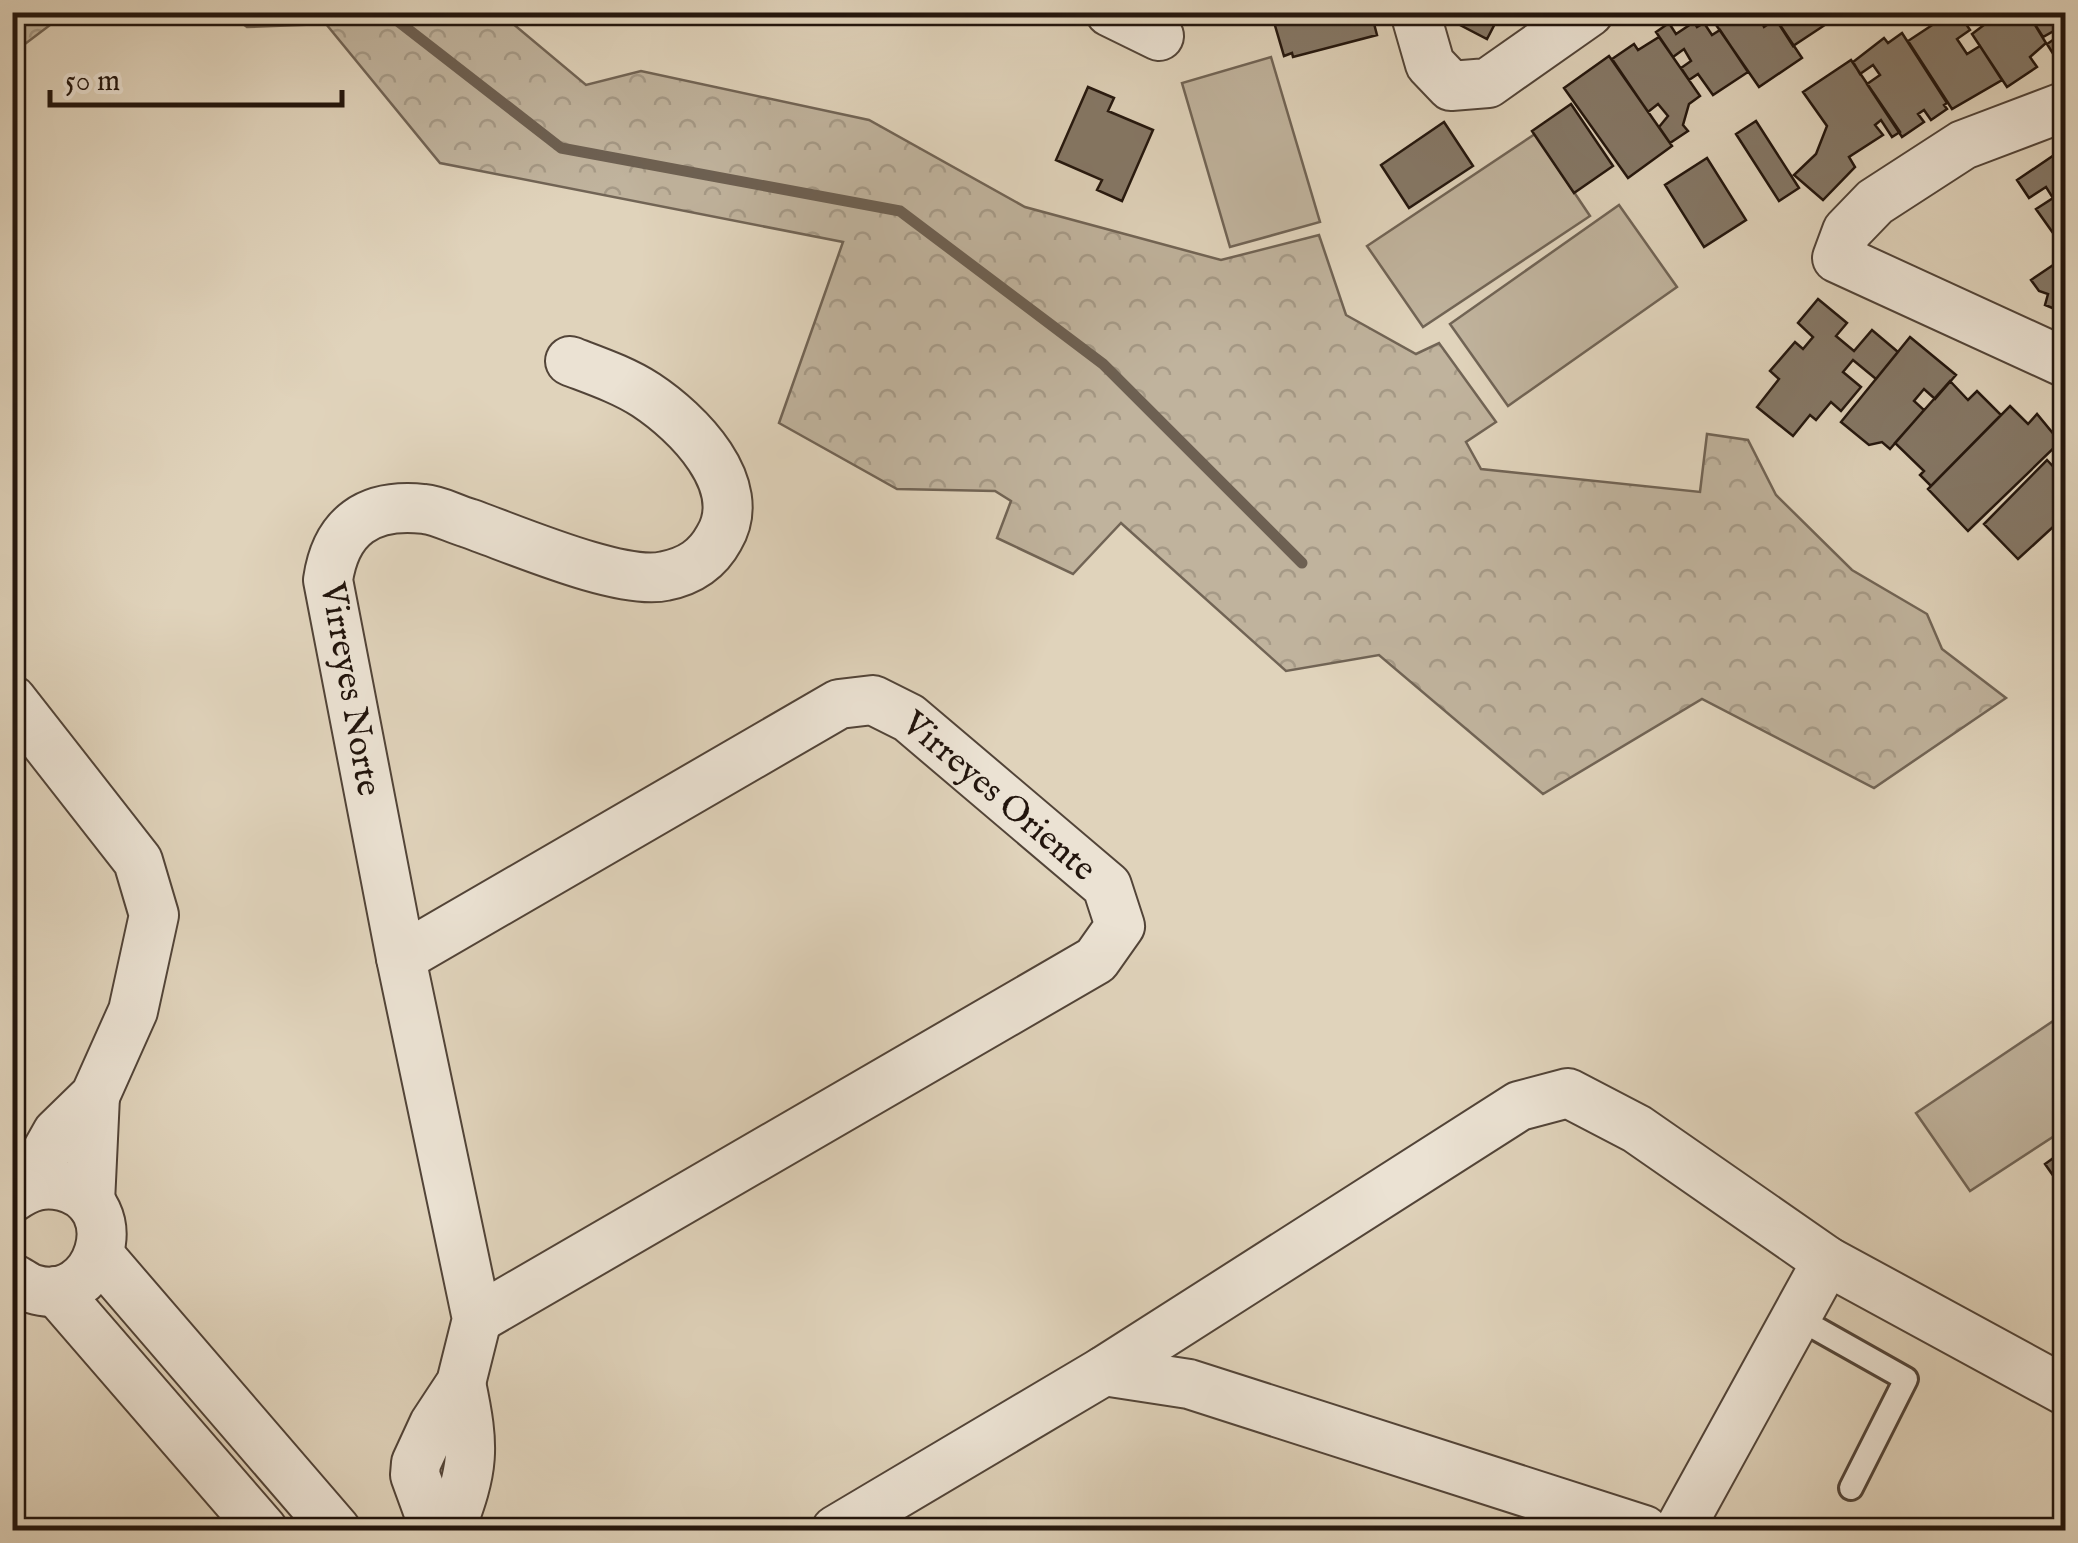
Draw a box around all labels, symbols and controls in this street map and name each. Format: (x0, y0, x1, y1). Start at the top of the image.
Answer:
scale bar (50, 45, 342, 107)
text: 50 m (65, 63, 120, 101)
street label: Virreyes Norte (308, 578, 390, 800)
street label: Virreyes Oriente (891, 701, 1105, 892)

